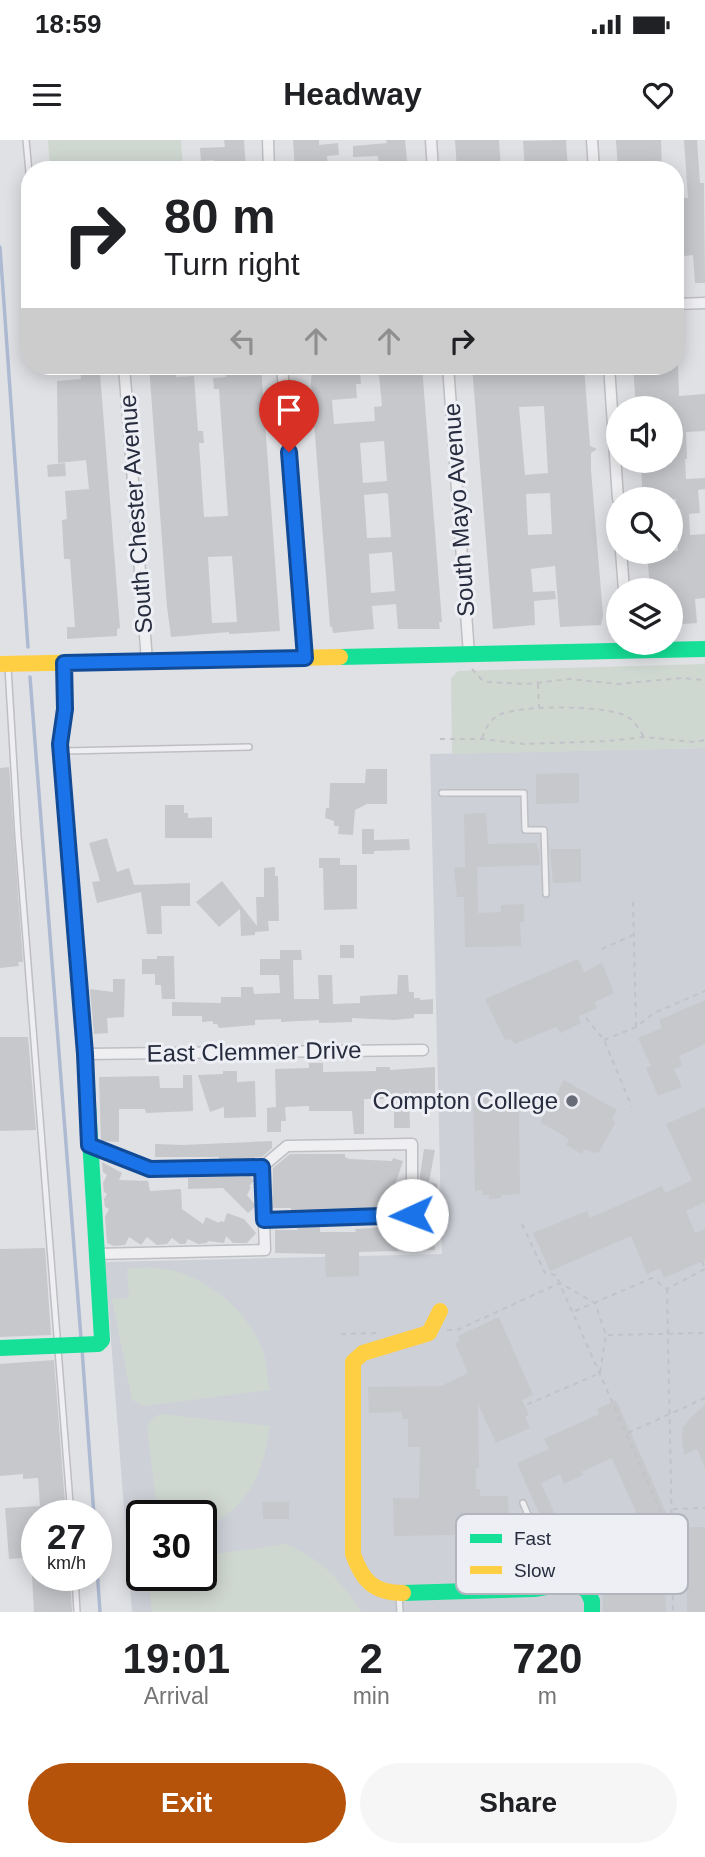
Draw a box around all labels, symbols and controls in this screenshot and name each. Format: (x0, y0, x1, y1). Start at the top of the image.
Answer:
text: 18:59 (35, 9, 102, 39)
icon: menu (28, 76, 66, 114)
text: Headway (283, 76, 422, 112)
icon: heart (639, 76, 677, 114)
icon: right (49, 189, 140, 280)
text: 80 m (164, 189, 276, 243)
text: Turn right (164, 246, 300, 282)
icon: left (224, 322, 262, 360)
icon: ahead (297, 322, 335, 360)
icon: ahead (370, 322, 408, 360)
icon: right (443, 322, 481, 360)
pin (259, 380, 319, 452)
icon: arrive (270, 391, 308, 429)
street label: South Chester Avenue (114, 394, 157, 635)
map controls (606, 396, 683, 655)
button: sound (606, 396, 683, 473)
street label: South Mayo Avenue (438, 402, 479, 618)
button: search (606, 487, 683, 564)
button: layers (606, 578, 683, 655)
street label: East Clemmer Drive (146, 1036, 362, 1067)
place label: Compton College (373, 1087, 558, 1114)
marker: Compton College (564, 1093, 580, 1109)
position arrow (375, 1178, 449, 1252)
speed limit sign: 30 (126, 1500, 217, 1591)
legend (456, 1514, 688, 1594)
text: 27 (47, 1517, 86, 1556)
text: Fast (514, 1528, 552, 1549)
text: km/h (47, 1553, 86, 1573)
text: Slow (514, 1560, 555, 1581)
text: 19:01 (123, 1635, 230, 1682)
text: 2 (359, 1635, 383, 1682)
text: 720 (512, 1635, 582, 1682)
text: Arrival (144, 1683, 209, 1709)
text: min (353, 1683, 390, 1709)
text: m (538, 1683, 557, 1709)
button: Exit (28, 1763, 346, 1843)
button: Share (360, 1763, 677, 1843)

